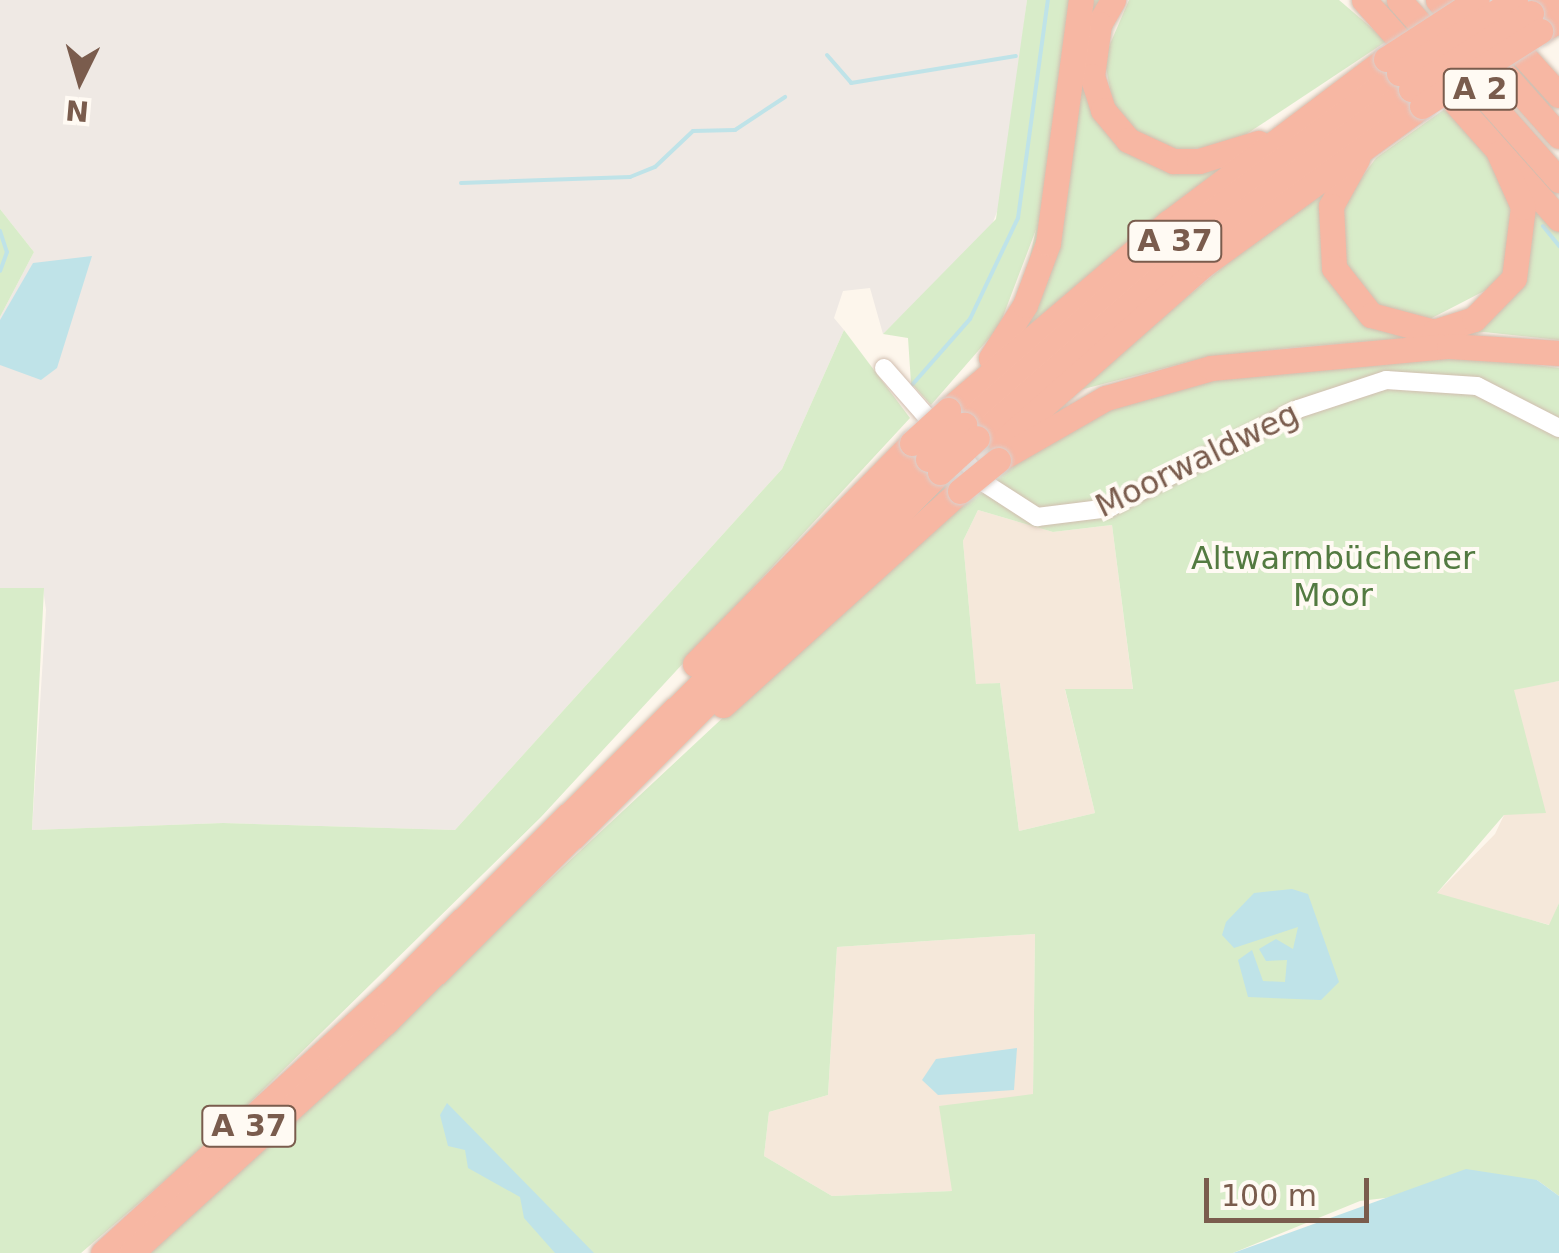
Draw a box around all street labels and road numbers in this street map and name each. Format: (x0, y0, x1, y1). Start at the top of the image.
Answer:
road number: A 2 (1442, 64, 1518, 114)
road number: A 37 (1125, 216, 1225, 266)
street label: Moorwaldweg (1089, 394, 1305, 526)
road number: A 37 (199, 1101, 299, 1151)

